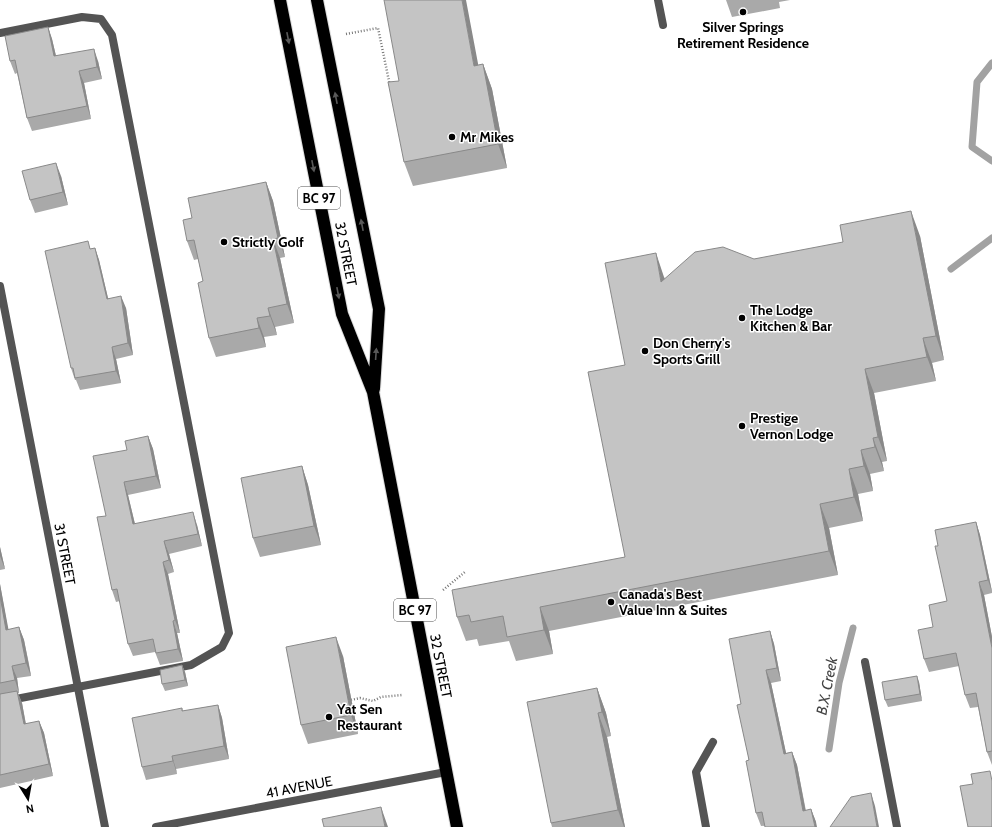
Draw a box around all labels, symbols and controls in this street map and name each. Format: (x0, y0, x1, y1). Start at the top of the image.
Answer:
marker: Silver Springs Retirement Residence (738, 7, 748, 17)
place label: Silver Springs Retirement Residence (677, 18, 809, 52)
one-way arrow (285, 32, 291, 44)
one-way arrow (333, 92, 339, 104)
place label: Mr Mikes (460, 128, 514, 146)
marker: Mr Mikes (447, 132, 457, 142)
one-way arrow (310, 160, 316, 172)
road number: BC 97 (298, 187, 340, 209)
one-way arrow (359, 219, 365, 232)
street label: 32 STREET (331, 220, 361, 288)
place label: Strictly Golf (232, 233, 304, 251)
marker: Strictly Golf (219, 237, 229, 247)
one-way arrow (335, 287, 341, 300)
place label: The Lodge Kitchen & Bar (750, 301, 832, 335)
marker: The Lodge Kitchen & Bar (737, 313, 747, 323)
place label: Don Cherry's Sports Grill (653, 334, 730, 368)
marker: Don Cherry's Sports Grill (640, 346, 650, 356)
one-way arrow (373, 348, 380, 360)
place label: Prestige Vernon Lodge (750, 409, 833, 443)
marker: Prestige Vernon Lodge (737, 421, 747, 431)
street label: 31 STREET (50, 522, 80, 587)
place label: Canada's Best Value Inn & Suites (619, 585, 727, 619)
marker: Canada's Best Value Inn & Suites (606, 597, 616, 607)
road number: BC 97 (394, 599, 436, 621)
street label: 32 STREET (426, 632, 456, 700)
water label: B.X. Creek (813, 655, 842, 717)
place label: Yat Sen Restaurant (336, 700, 402, 734)
marker: Yat Sen Restaurant (324, 712, 334, 722)
street label: 41 AVENUE (264, 772, 334, 802)
north arrow (8, 779, 48, 819)
text: N (25, 801, 35, 816)

